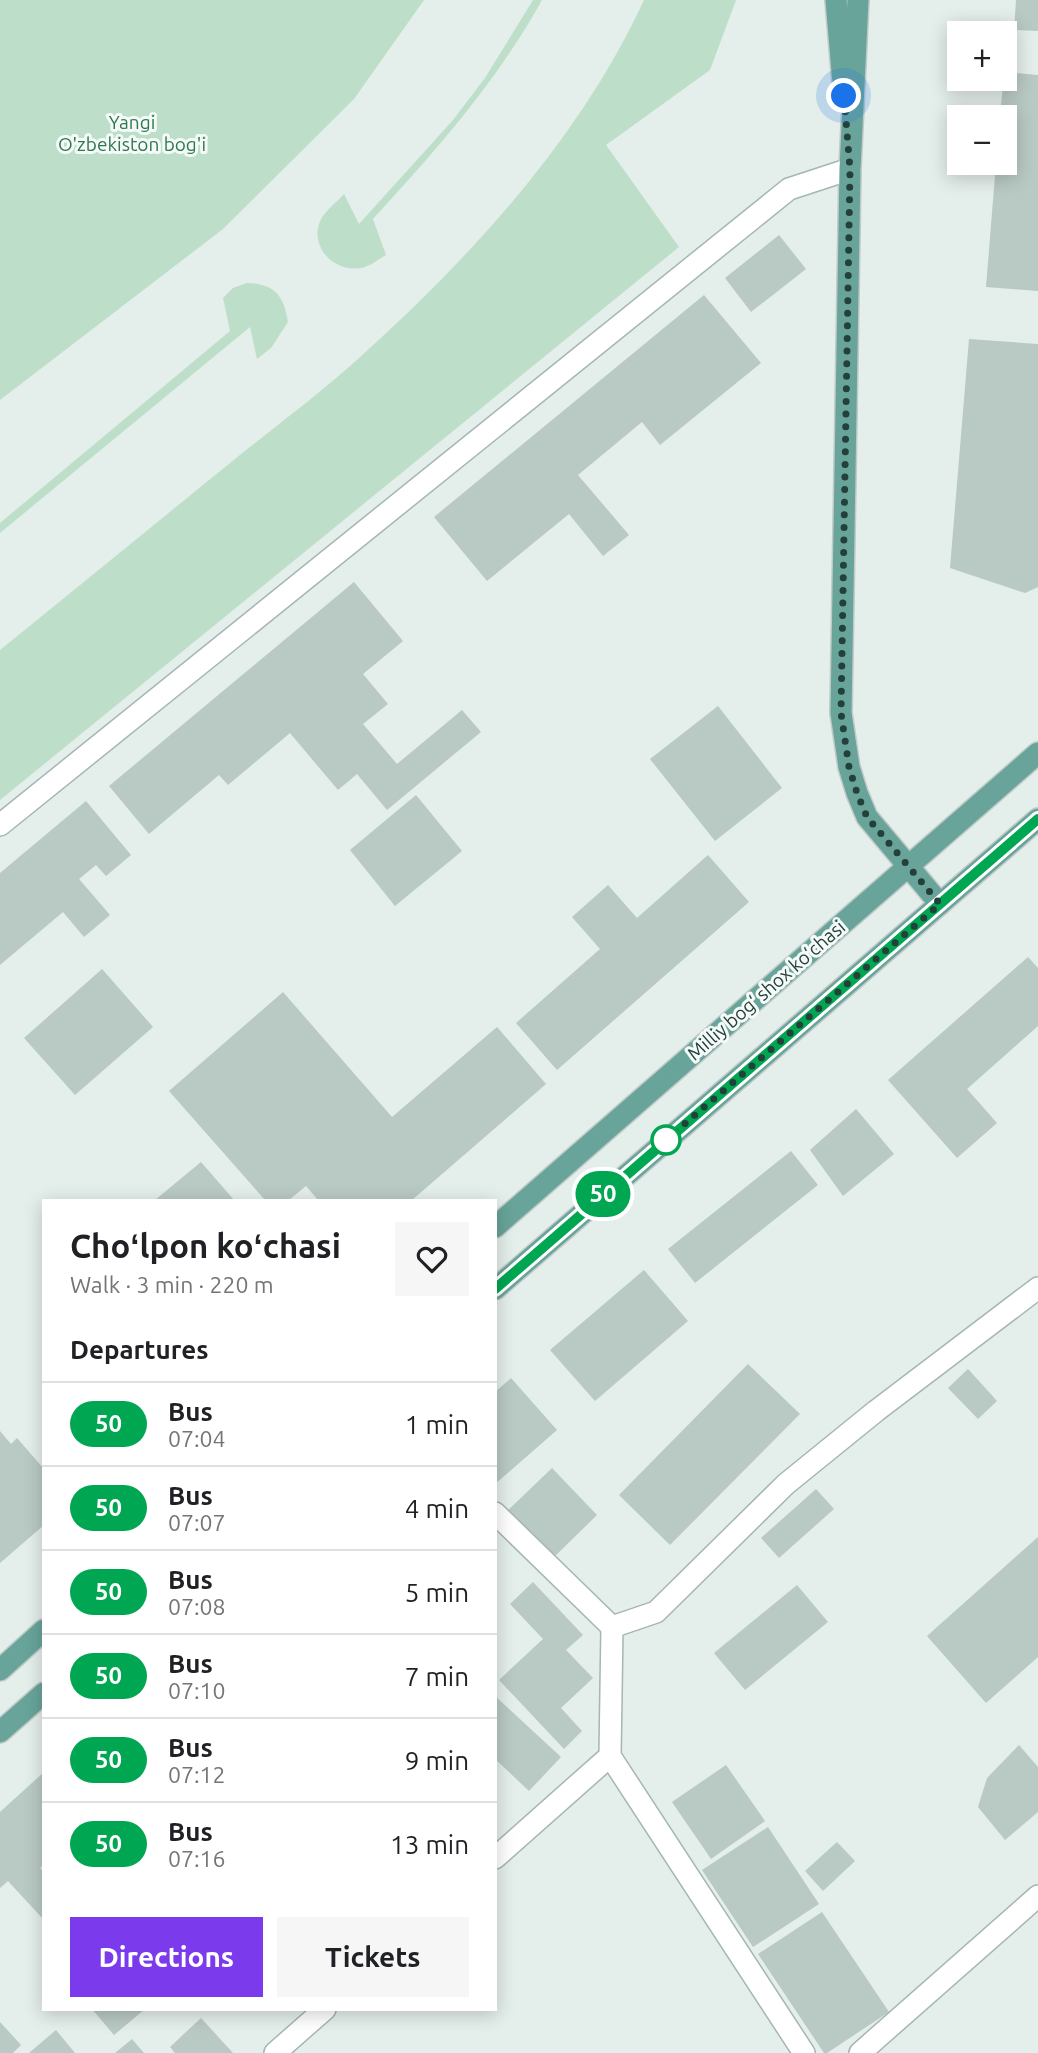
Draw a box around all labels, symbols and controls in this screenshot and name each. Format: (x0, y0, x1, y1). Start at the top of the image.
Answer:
map controls (947, 21, 1017, 175)
button: + (947, 21, 1017, 91)
your location (826, 78, 861, 113)
button: − (947, 105, 1017, 175)
park label: Yangi O'zbekiston bog'i (58, 111, 206, 155)
street label: Milliy bog‘ shox ko‘chasi (683, 916, 849, 1064)
unlabelled marker (651, 1125, 681, 1155)
line badge: 50 (572, 1171, 634, 1217)
text: 50 (589, 1180, 617, 1207)
button: heart (395, 1222, 469, 1296)
text: Choʻlpon koʻchasi (70, 1227, 341, 1264)
text: Walk · 3 min · 220 m (70, 1272, 274, 1297)
text: Departures (70, 1335, 208, 1364)
text: Bus (168, 1397, 213, 1426)
text: 50 (95, 1410, 122, 1437)
text: 1 min (405, 1410, 469, 1439)
text: 07:04 (168, 1426, 226, 1451)
text: Bus (168, 1481, 213, 1510)
text: 50 (95, 1494, 122, 1521)
text: 4 min (405, 1494, 469, 1523)
text: 07:07 (168, 1510, 226, 1535)
text: Bus (168, 1565, 213, 1594)
text: 50 (95, 1578, 122, 1605)
text: 5 min (405, 1578, 469, 1607)
text: 07:08 (168, 1594, 226, 1619)
text: Bus (168, 1649, 213, 1678)
text: 50 (95, 1662, 122, 1689)
text: 7 min (405, 1662, 469, 1691)
text: 07:10 (168, 1678, 226, 1703)
text: Bus (168, 1733, 213, 1762)
text: 50 (95, 1746, 122, 1773)
text: 9 min (405, 1746, 469, 1775)
text: 07:12 (168, 1762, 226, 1787)
text: Bus (168, 1817, 213, 1846)
text: 50 (95, 1830, 122, 1857)
text: 13 min (390, 1830, 469, 1859)
text: 07:16 (168, 1846, 226, 1871)
button: Directions (70, 1917, 263, 1997)
button: Tickets (277, 1917, 469, 1997)

